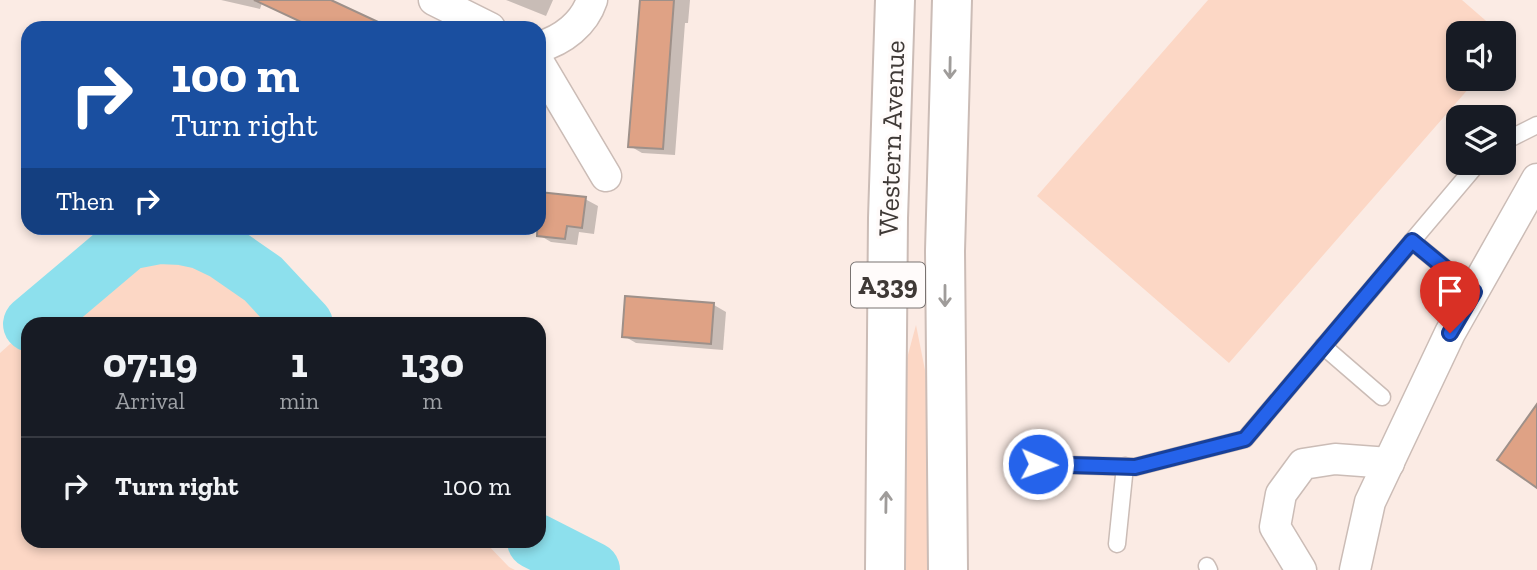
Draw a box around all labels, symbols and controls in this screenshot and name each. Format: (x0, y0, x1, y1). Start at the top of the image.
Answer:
map controls (1446, 21, 1516, 175)
button: sound (1446, 21, 1516, 91)
street label: Western Avenue (872, 40, 911, 236)
text: 100 m (171, 46, 299, 105)
icon: right (56, 49, 147, 140)
one-way arrow (943, 56, 957, 79)
button: layers (1446, 105, 1516, 175)
text: Turn right (171, 106, 318, 144)
icon: right (128, 182, 166, 220)
text: Then (56, 185, 114, 217)
pin (1420, 261, 1480, 333)
road number: A339 (851, 262, 925, 308)
icon: arrive (1431, 272, 1469, 310)
one-way arrow (938, 284, 952, 307)
text: 07:19 (103, 337, 198, 388)
text: 1 (291, 337, 308, 388)
text: 130 (401, 337, 464, 388)
text: Arrival (116, 387, 185, 415)
text: min (279, 387, 319, 415)
text: m (423, 387, 442, 415)
position arrow (1001, 427, 1075, 501)
icon: right (56, 467, 94, 505)
text: Turn right (115, 470, 238, 502)
text: 100 m (443, 470, 511, 502)
one-way arrow (879, 491, 893, 514)

